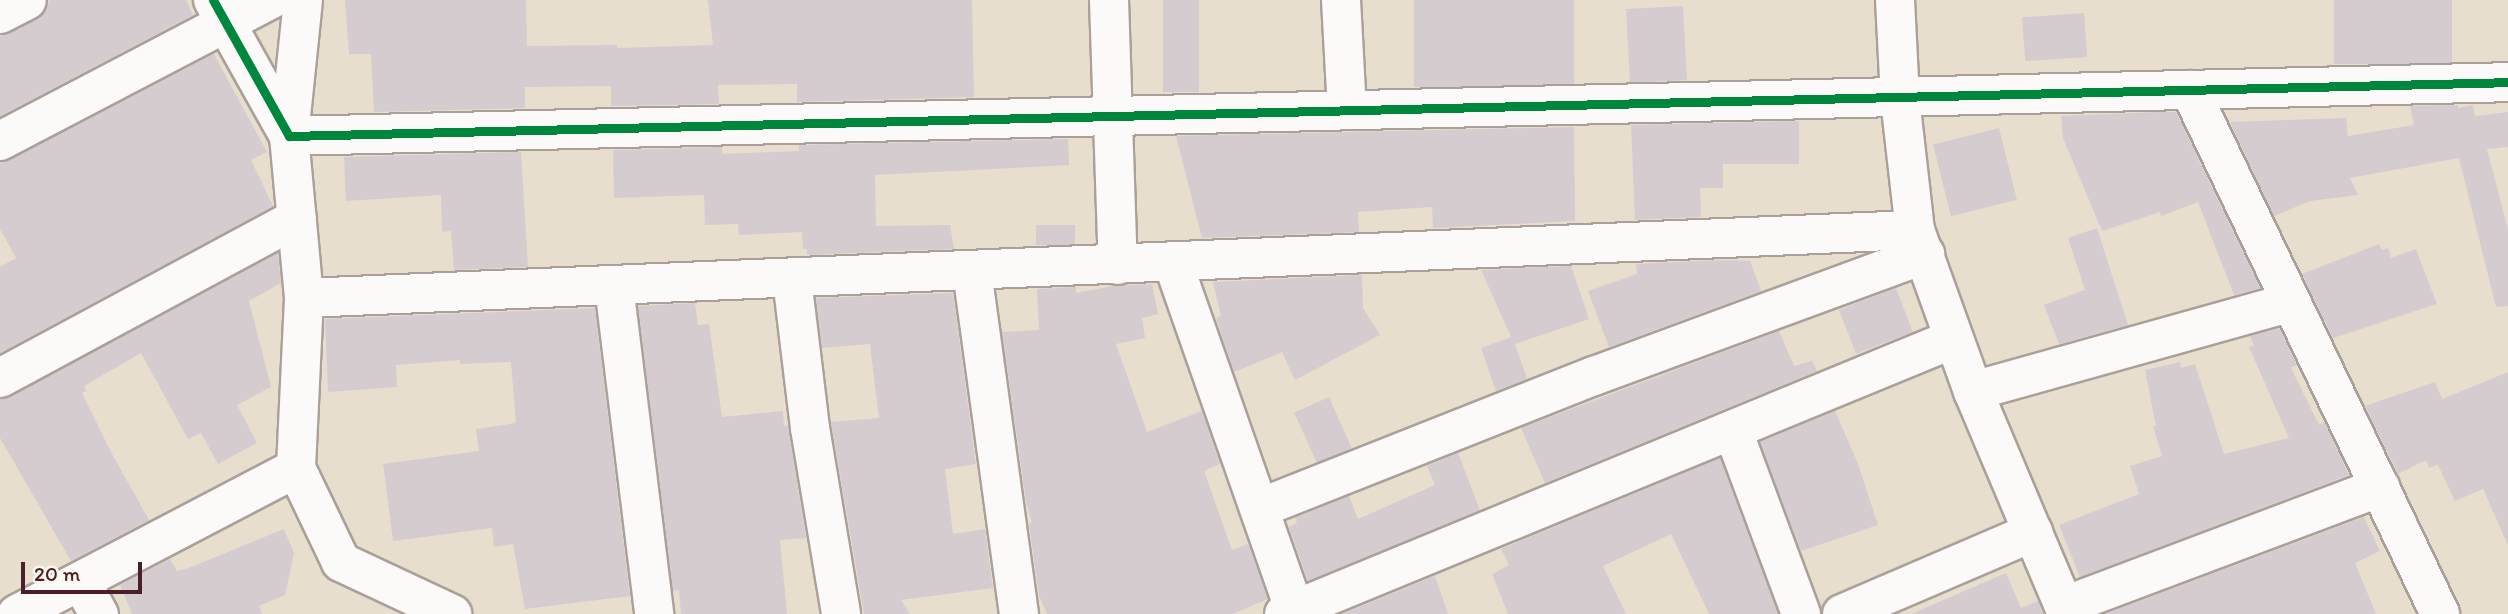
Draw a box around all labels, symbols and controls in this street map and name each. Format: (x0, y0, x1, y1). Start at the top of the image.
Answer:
scale bar (24, 548, 145, 592)
text: 20 m (34, 561, 80, 586)

